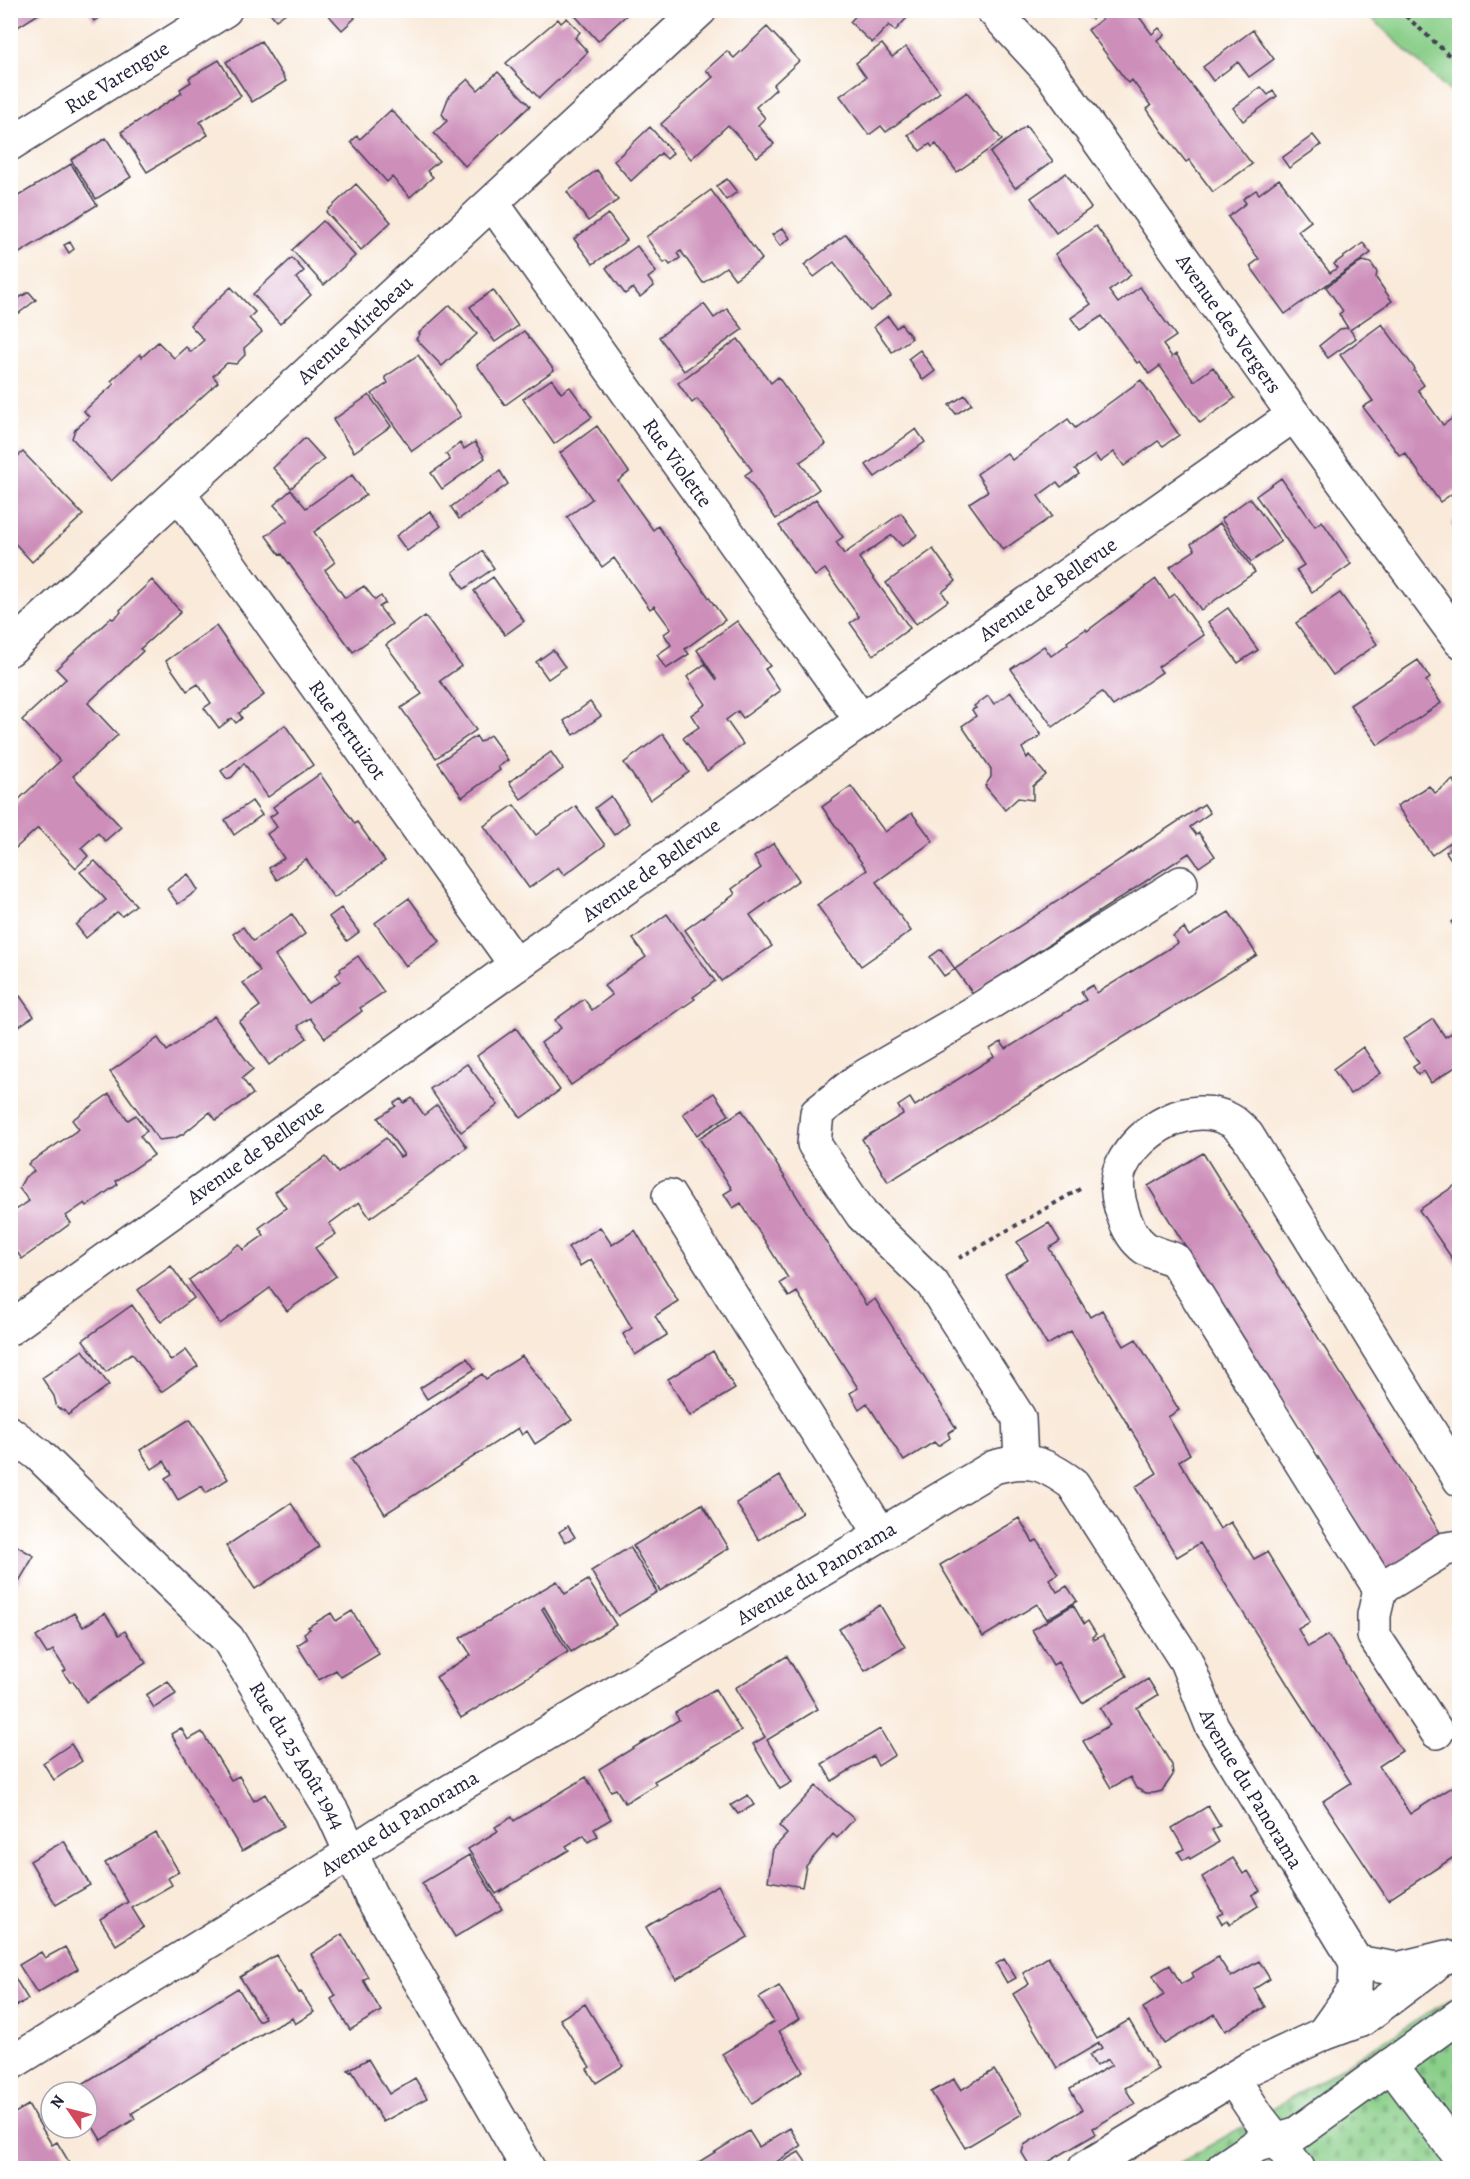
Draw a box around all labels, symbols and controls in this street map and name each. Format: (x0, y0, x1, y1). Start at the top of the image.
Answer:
street label: Rue Varengue (59, 34, 175, 121)
street label: Avenue des Vergers (1169, 247, 1288, 399)
street label: Avenue Mirebeau (290, 268, 419, 391)
street label: Rue Violette (636, 413, 719, 513)
street label: Avenue de Bellevue (972, 531, 1123, 648)
street label: Rue Pertuizot (302, 674, 393, 785)
street label: Avenue de Bellevue (575, 811, 726, 929)
street label: Avenue de Bellevue (180, 1093, 330, 1211)
street label: Avenue du Panorama (730, 1514, 901, 1632)
street label: Rue du 25 Août 1944 (243, 1676, 353, 1834)
street label: Avenue du Panorama (1192, 1704, 1310, 1874)
street label: Avenue du Panorama (314, 1763, 484, 1883)
north arrow (39, 2080, 99, 2140)
text: N (45, 2091, 70, 2113)

